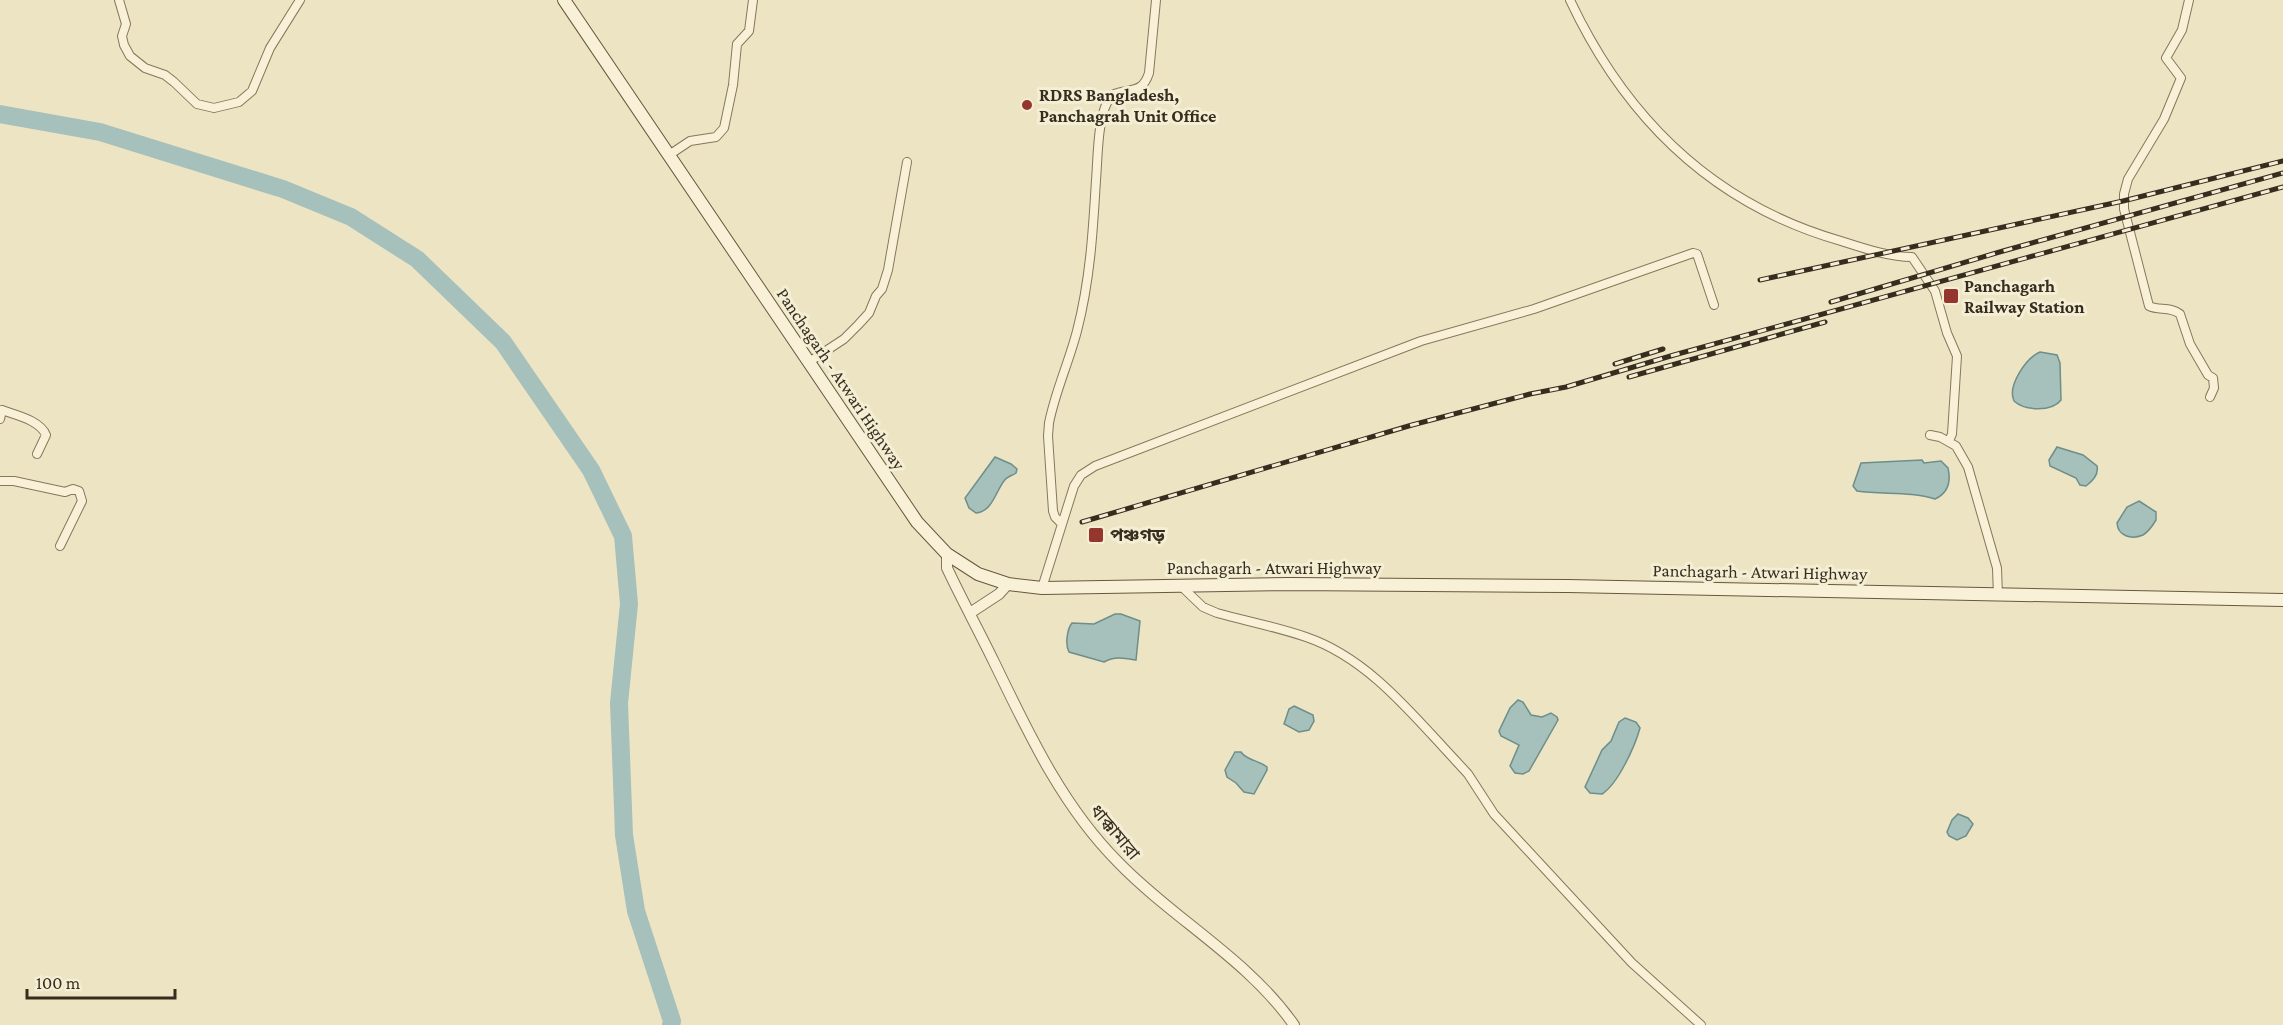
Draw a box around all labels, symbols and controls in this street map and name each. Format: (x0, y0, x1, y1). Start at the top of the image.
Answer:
place label: RDRS Bangladesh, Panchagrah Unit Office (1039, 85, 1216, 126)
marker: RDRS Bangladesh, Panchagrah Unit Office (1020, 98, 1034, 112)
place label: Panchagarh Railway Station (1964, 276, 2085, 317)
street label: Panchagarh - Atwari Highway (773, 284, 910, 474)
marker: Panchagarh Railway Station (1942, 287, 1960, 305)
place label: পঞ্চগড় (1110, 525, 1166, 545)
marker: পঞ্চগড় (1087, 526, 1105, 544)
street label: Panchagarh - Atwari Highway (1167, 558, 1382, 578)
street label: Panchagarh - Atwari Highway (1652, 560, 1868, 584)
street label: ধাক্কামারা (1086, 800, 1144, 864)
scale bar (27, 962, 176, 1000)
text: 100 m (36, 973, 81, 993)

